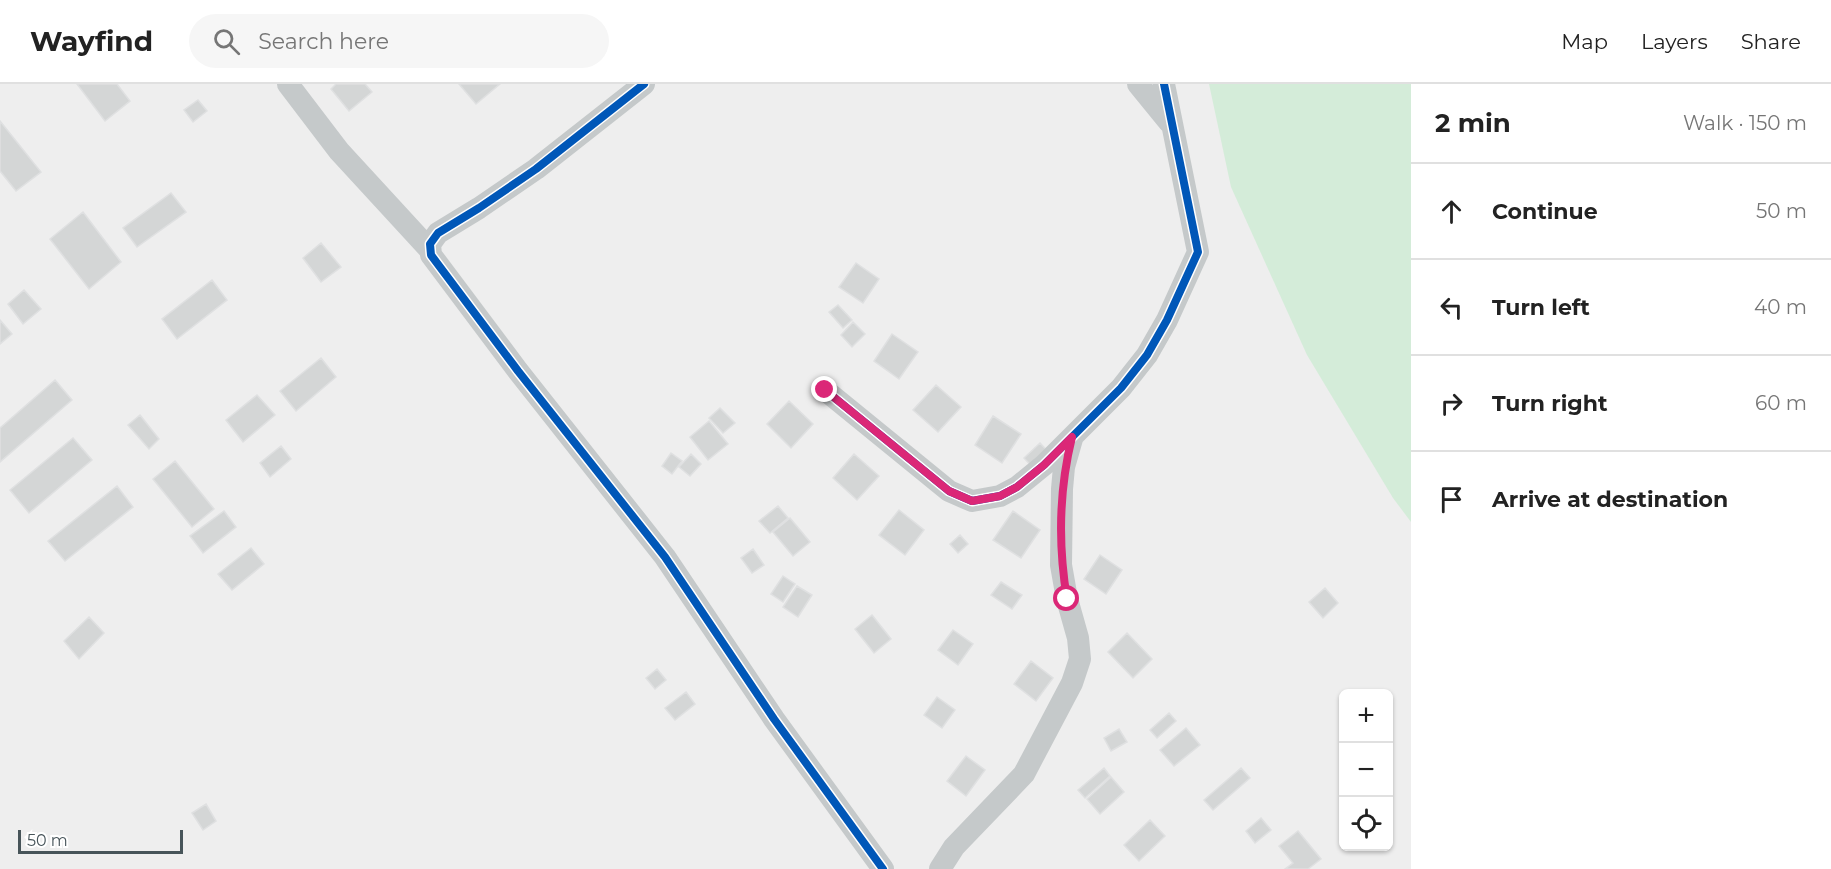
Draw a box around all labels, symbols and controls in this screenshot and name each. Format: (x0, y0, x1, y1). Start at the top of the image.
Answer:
search box (189, 14, 609, 68)
text: Wayfind (30, 24, 153, 58)
icon: search (210, 25, 243, 58)
text: Search here (258, 28, 389, 55)
text: Map (1561, 29, 1608, 54)
text: Layers (1641, 29, 1708, 54)
text: Share (1741, 29, 1801, 54)
text: 2 min (1435, 107, 1511, 139)
text: Walk · 150 m (1683, 111, 1807, 135)
icon: ahead (1435, 195, 1468, 228)
text: Continue (1492, 198, 1598, 225)
text: 50 m (1756, 199, 1807, 223)
icon: left (1435, 291, 1468, 324)
text: Turn left (1492, 294, 1590, 321)
text: 40 m (1754, 295, 1807, 319)
route end (811, 376, 837, 402)
icon: right (1435, 387, 1468, 420)
text: Turn right (1492, 390, 1607, 417)
text: 60 m (1755, 391, 1807, 415)
icon: arrive (1435, 483, 1468, 516)
text: Arrive at destination (1492, 486, 1728, 513)
route start (1053, 585, 1079, 611)
map controls (1339, 689, 1393, 851)
button: + (1339, 689, 1393, 743)
button: − (1339, 743, 1393, 797)
button: locate (1339, 797, 1393, 851)
scale bar (18, 827, 183, 854)
text: 50 m (27, 831, 68, 850)

